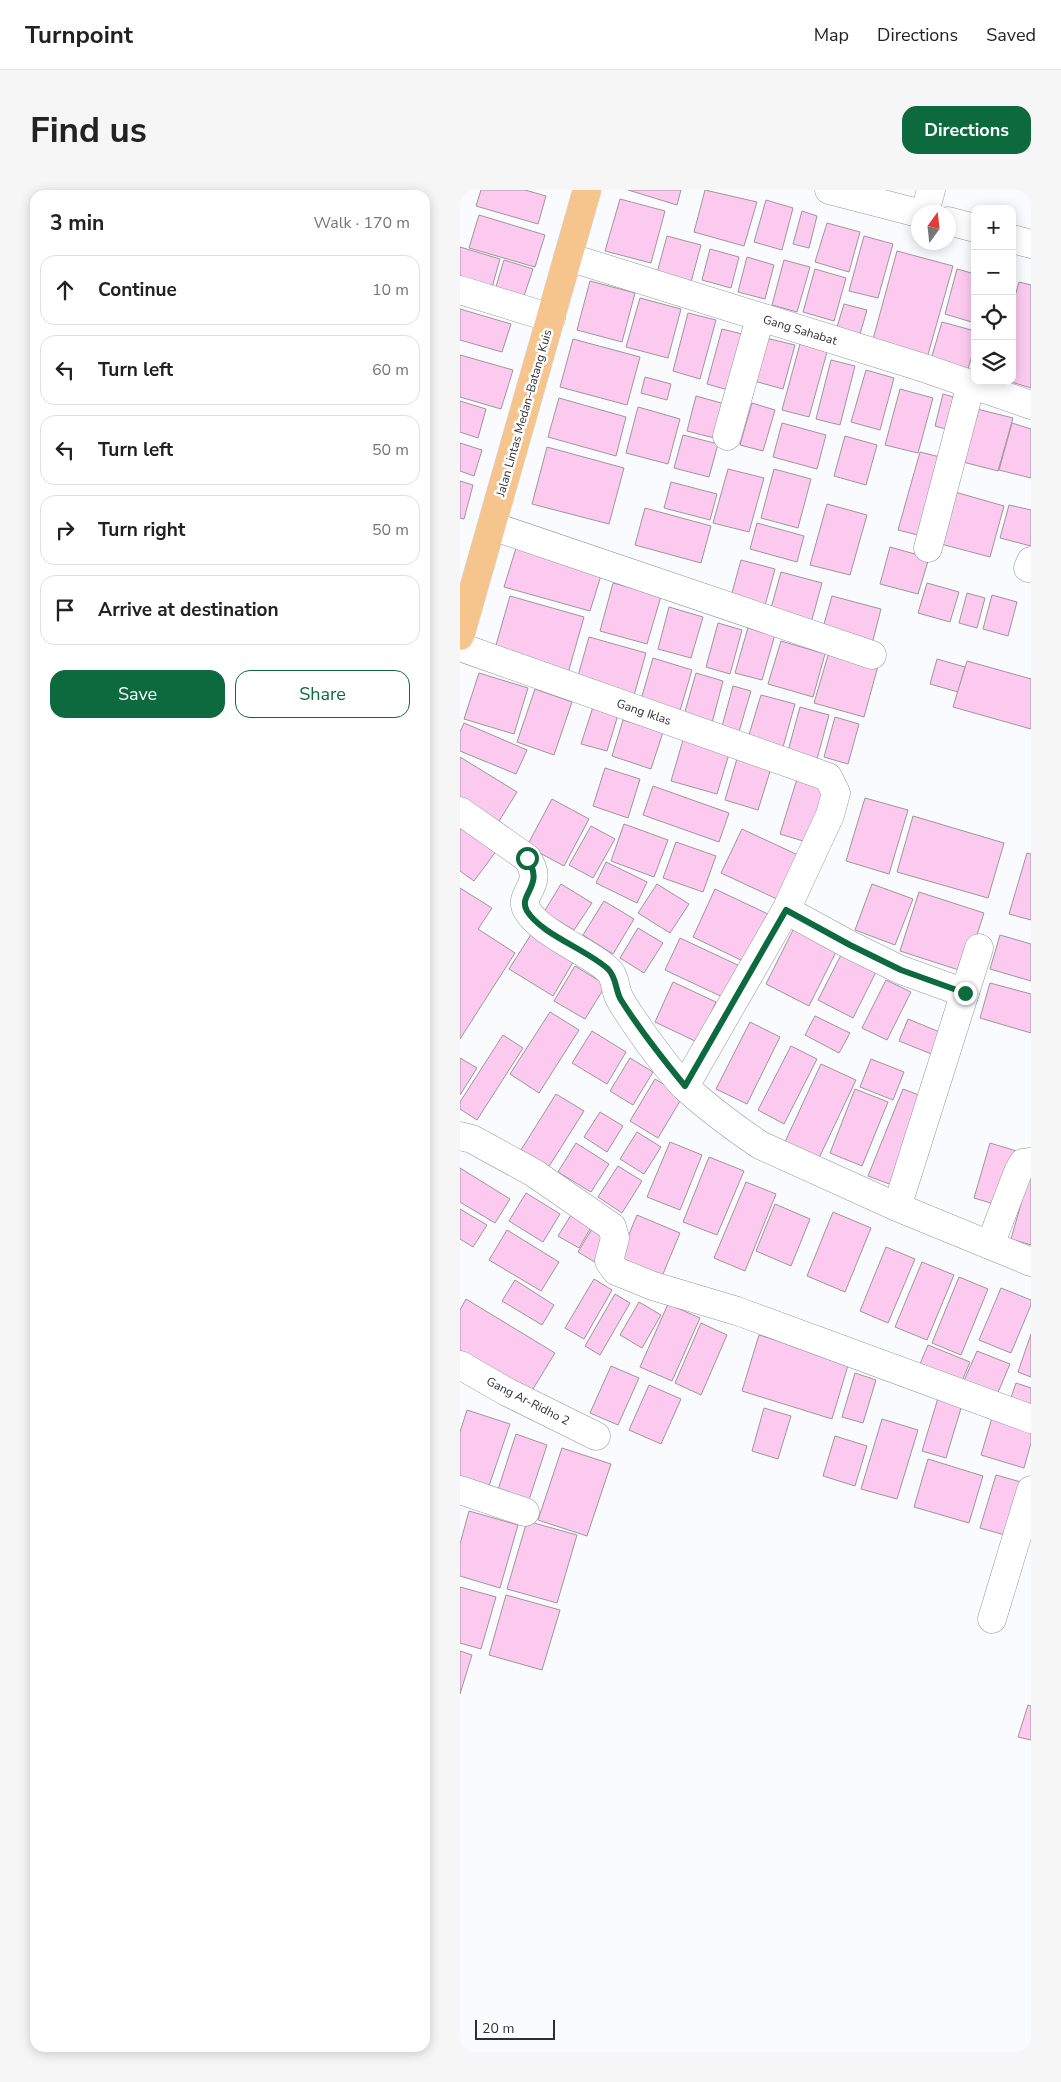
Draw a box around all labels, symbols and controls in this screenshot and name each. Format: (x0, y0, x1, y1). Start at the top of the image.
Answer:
text: Turnpoint (25, 19, 133, 51)
text: Map (814, 23, 849, 47)
text: Directions (877, 23, 958, 47)
text: Saved (986, 23, 1036, 47)
button: Directions (902, 106, 1031, 154)
text: Find us (30, 107, 147, 154)
north arrow (911, 205, 956, 250)
map controls (971, 205, 1016, 385)
button: + (971, 205, 1016, 250)
text: 3 min (50, 209, 104, 237)
text: Walk · 170 m (314, 212, 410, 234)
button: − (971, 250, 1016, 295)
icon: ahead (51, 276, 79, 304)
text: Continue (98, 277, 177, 303)
text: 10 m (372, 279, 409, 301)
button: locate (971, 295, 1016, 340)
street label: Gang Sahabat (761, 311, 840, 349)
street label: Jalan Lintas Medan–Batang Kuis (492, 327, 556, 499)
button: layers (971, 340, 1016, 385)
icon: left (51, 356, 79, 384)
text: Turn left (98, 357, 173, 383)
text: 60 m (372, 359, 409, 381)
icon: left (51, 436, 79, 464)
text: Turn left (98, 437, 173, 463)
text: 50 m (372, 439, 409, 461)
icon: right (51, 516, 79, 544)
text: Turn right (98, 517, 185, 543)
text: 50 m (372, 519, 409, 541)
icon: arrive (51, 596, 79, 624)
text: Arrive at destination (98, 597, 279, 623)
button: Save (50, 670, 225, 718)
button: Share (235, 670, 410, 718)
street label: Gang Iklas (615, 695, 674, 729)
route start (516, 847, 539, 870)
route end (954, 982, 977, 1005)
street label: Gang Ar-Ridho 2 (484, 1373, 572, 1429)
scale bar (475, 2017, 555, 2040)
text: 20 m (482, 2019, 514, 2038)

